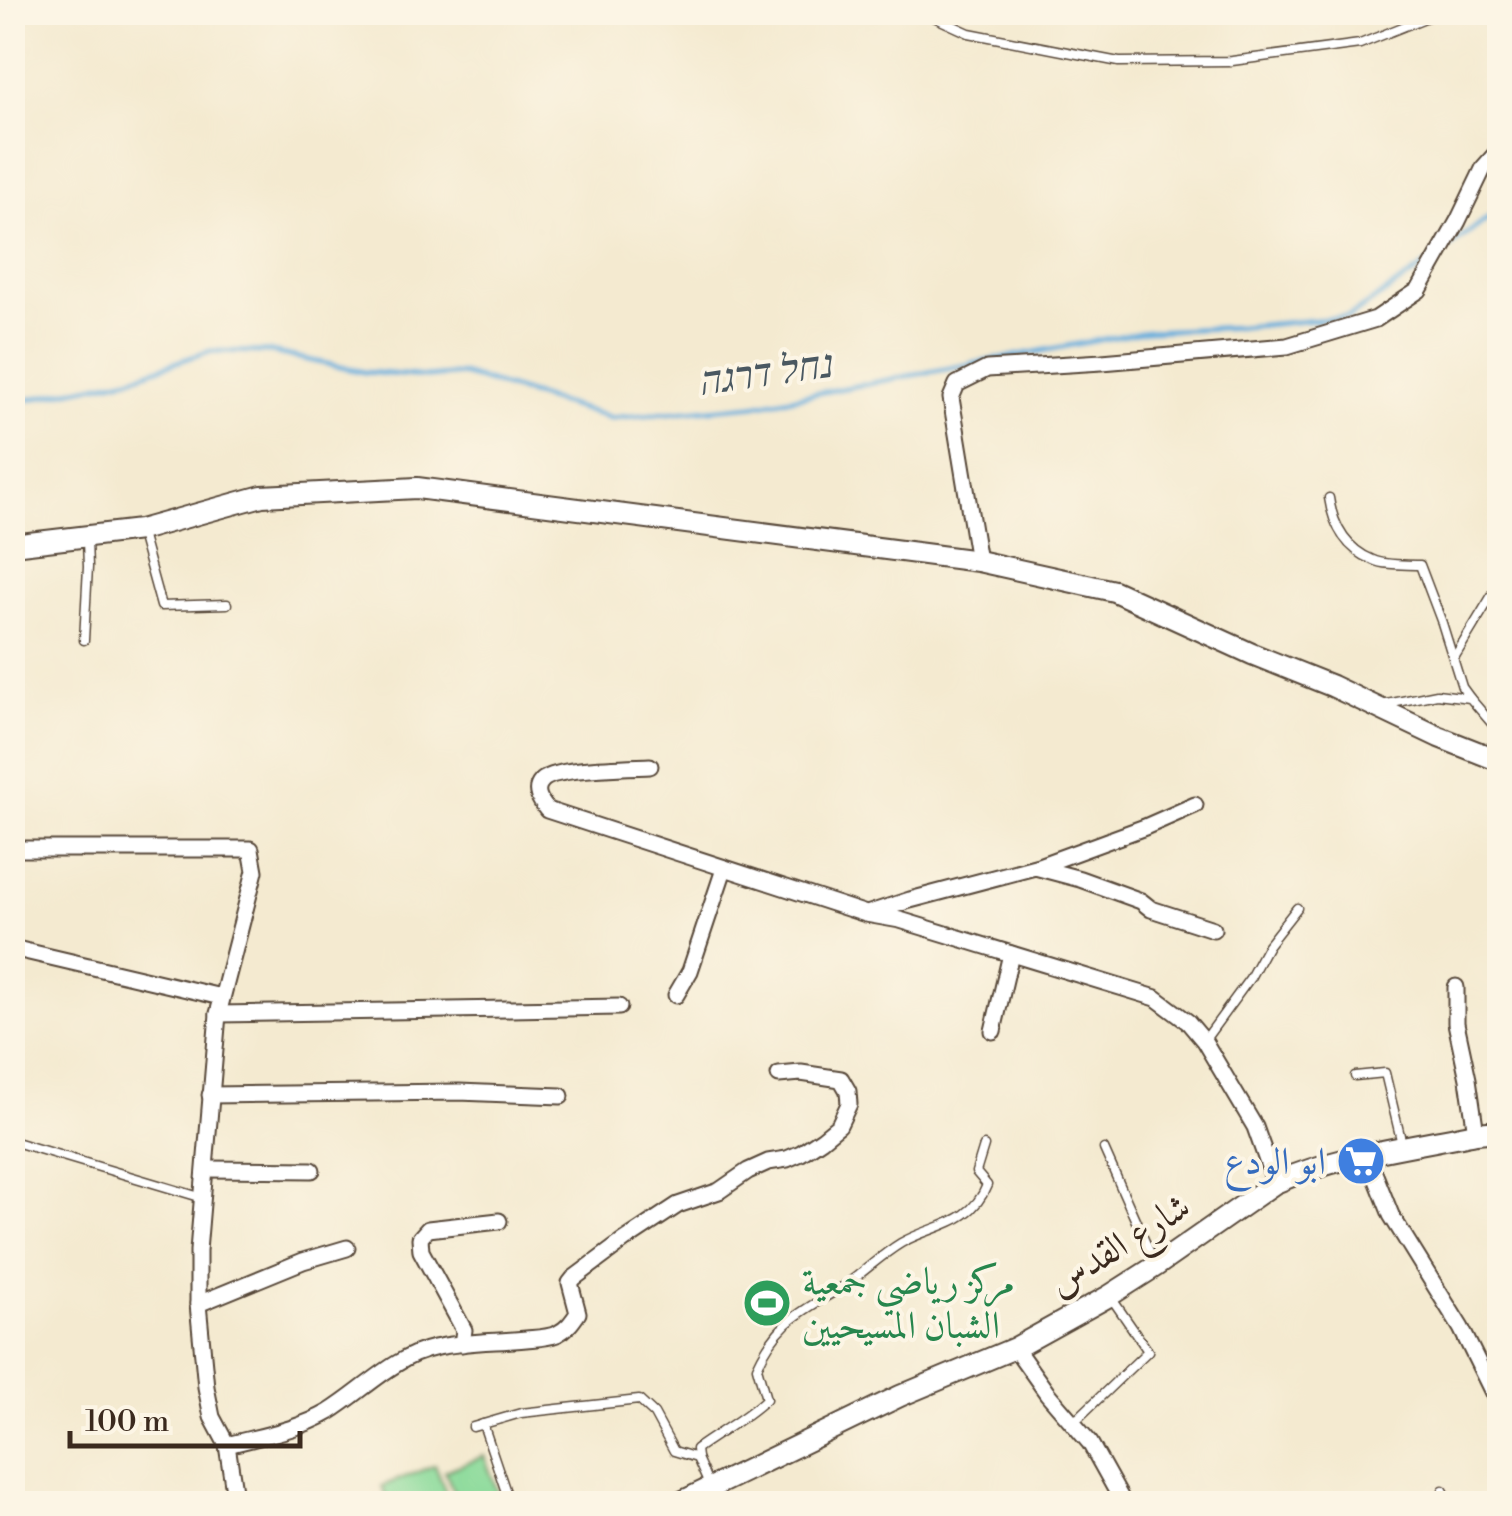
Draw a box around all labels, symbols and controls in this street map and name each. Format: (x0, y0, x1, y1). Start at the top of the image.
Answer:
water label: נחל דרגה (695, 340, 837, 408)
supermarket icon: ابو الودع (1335, 1135, 1387, 1187)
place label: ابو الودع (1224, 1139, 1326, 1192)
street label: شارع القدس (1040, 1183, 1203, 1312)
place label: مركز رياضي جمعية الشبان المسيحيين (802, 1259, 1015, 1350)
sports icon: مركز رياضي جمعية الشبان المسيحيين (741, 1277, 793, 1329)
scale bar (70, 1386, 300, 1448)
text: 100 m (85, 1403, 169, 1441)

